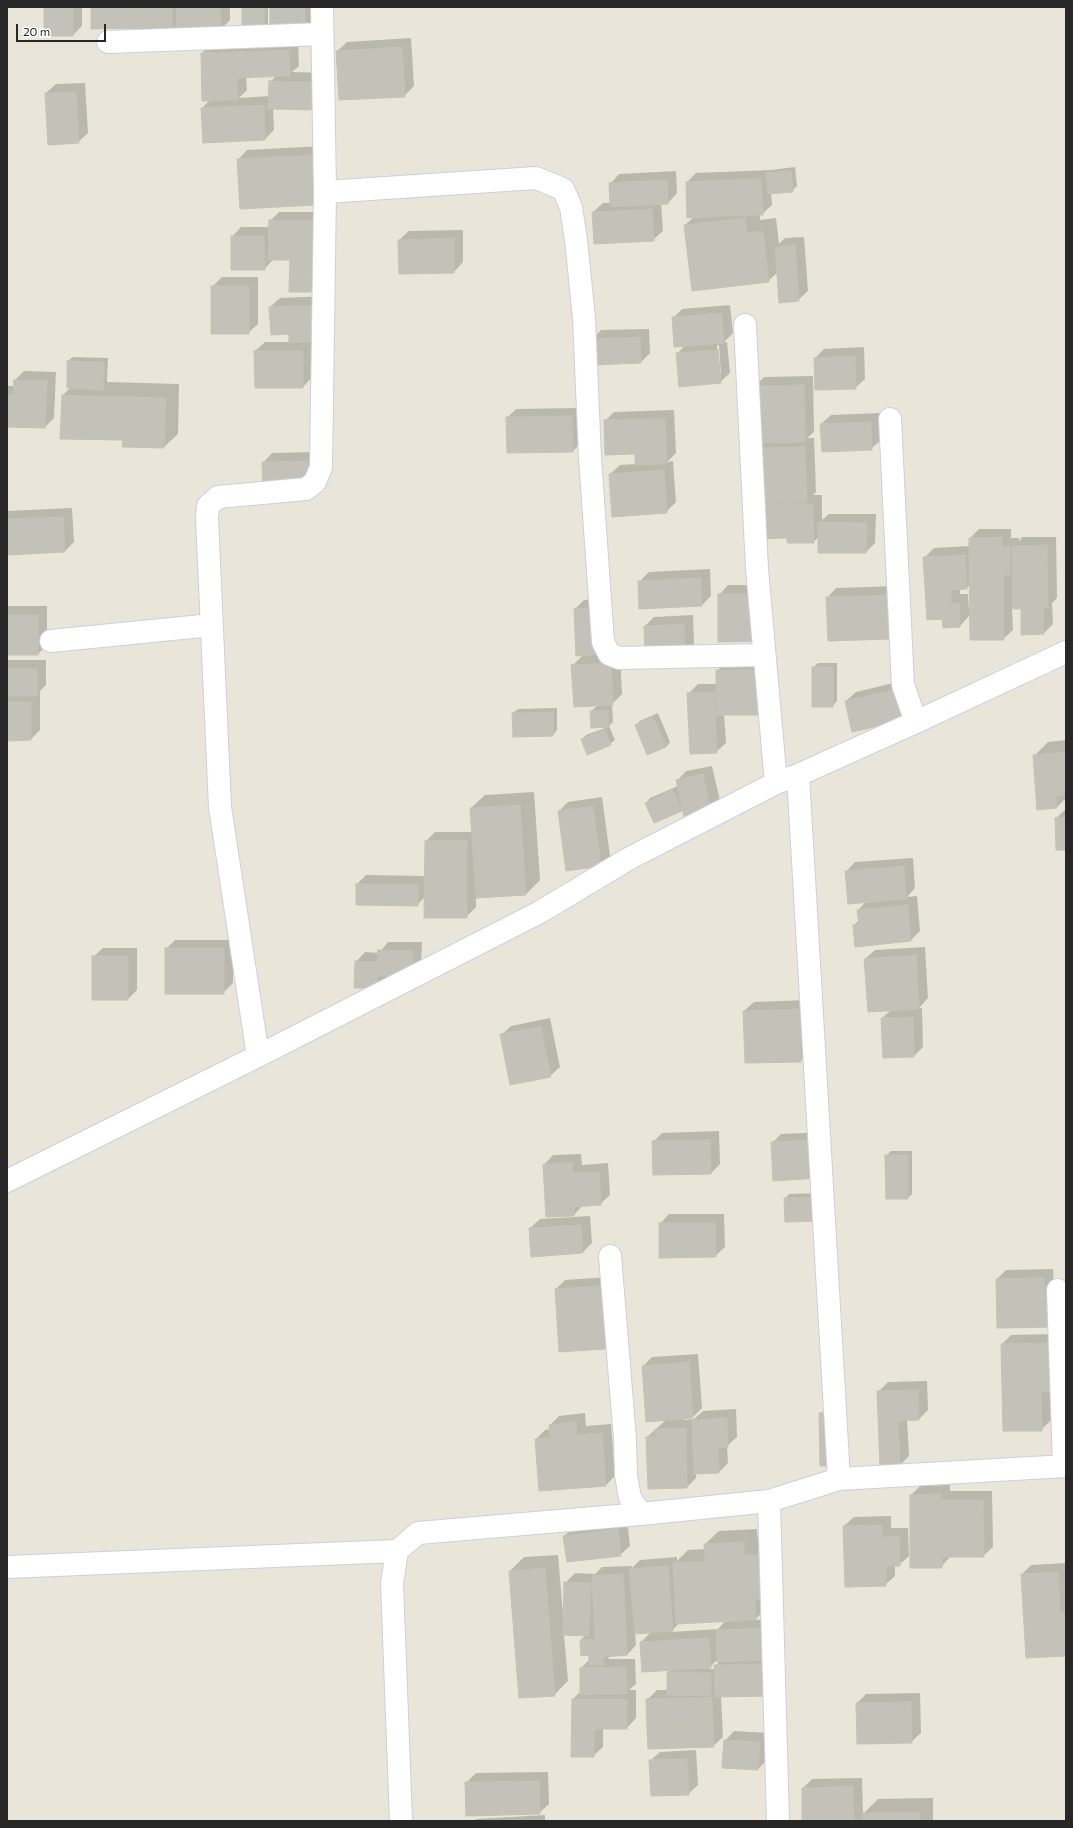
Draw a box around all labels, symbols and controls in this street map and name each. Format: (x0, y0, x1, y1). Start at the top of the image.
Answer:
scale bar (18, 16, 108, 42)
text: 20 m (23, 24, 50, 38)

